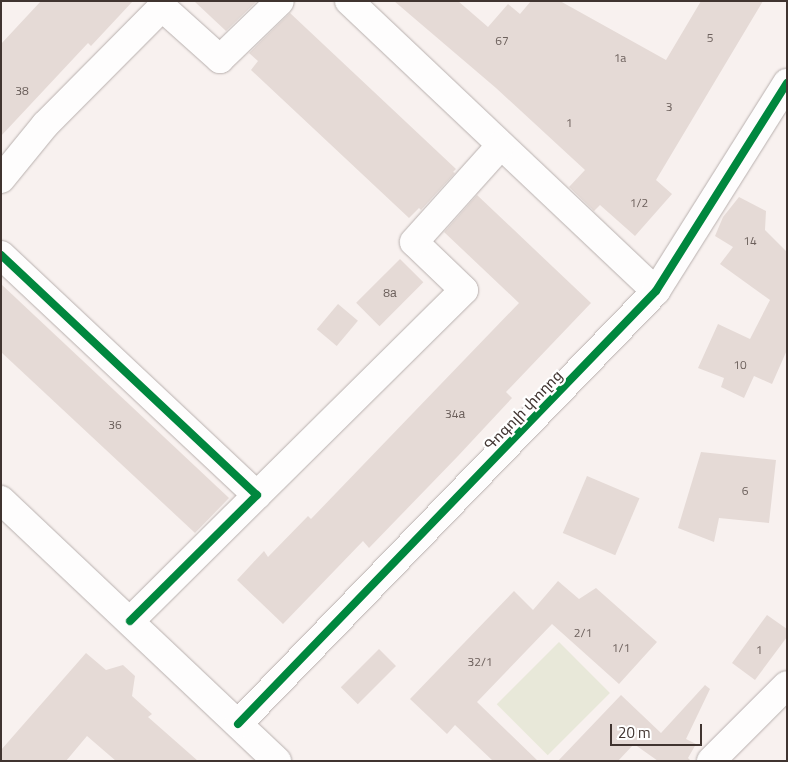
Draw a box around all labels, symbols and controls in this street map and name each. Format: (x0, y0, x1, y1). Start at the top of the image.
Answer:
house number: 5 (707, 31, 713, 45)
house number: 67 (495, 34, 509, 48)
house number: 1a (614, 51, 626, 65)
house number: 38 (15, 84, 29, 98)
house number: 3 (666, 100, 672, 114)
house number: 1 (566, 116, 572, 130)
house number: 1/2 (630, 196, 648, 210)
house number: 14 (743, 234, 757, 248)
house number: 8а (383, 286, 397, 300)
house number: 10 (733, 358, 747, 372)
street label: Գոգոլի փողոց (480, 366, 566, 454)
house number: 34а (445, 407, 465, 421)
house number: 36 (108, 418, 122, 432)
house number: 6 (742, 484, 748, 498)
house number: 2/1 (574, 626, 592, 640)
house number: 1/1 (612, 641, 630, 655)
house number: 1 (756, 643, 762, 657)
house number: 32/1 (467, 655, 493, 669)
scale bar (613, 714, 706, 746)
text: 20 m (618, 721, 651, 744)

